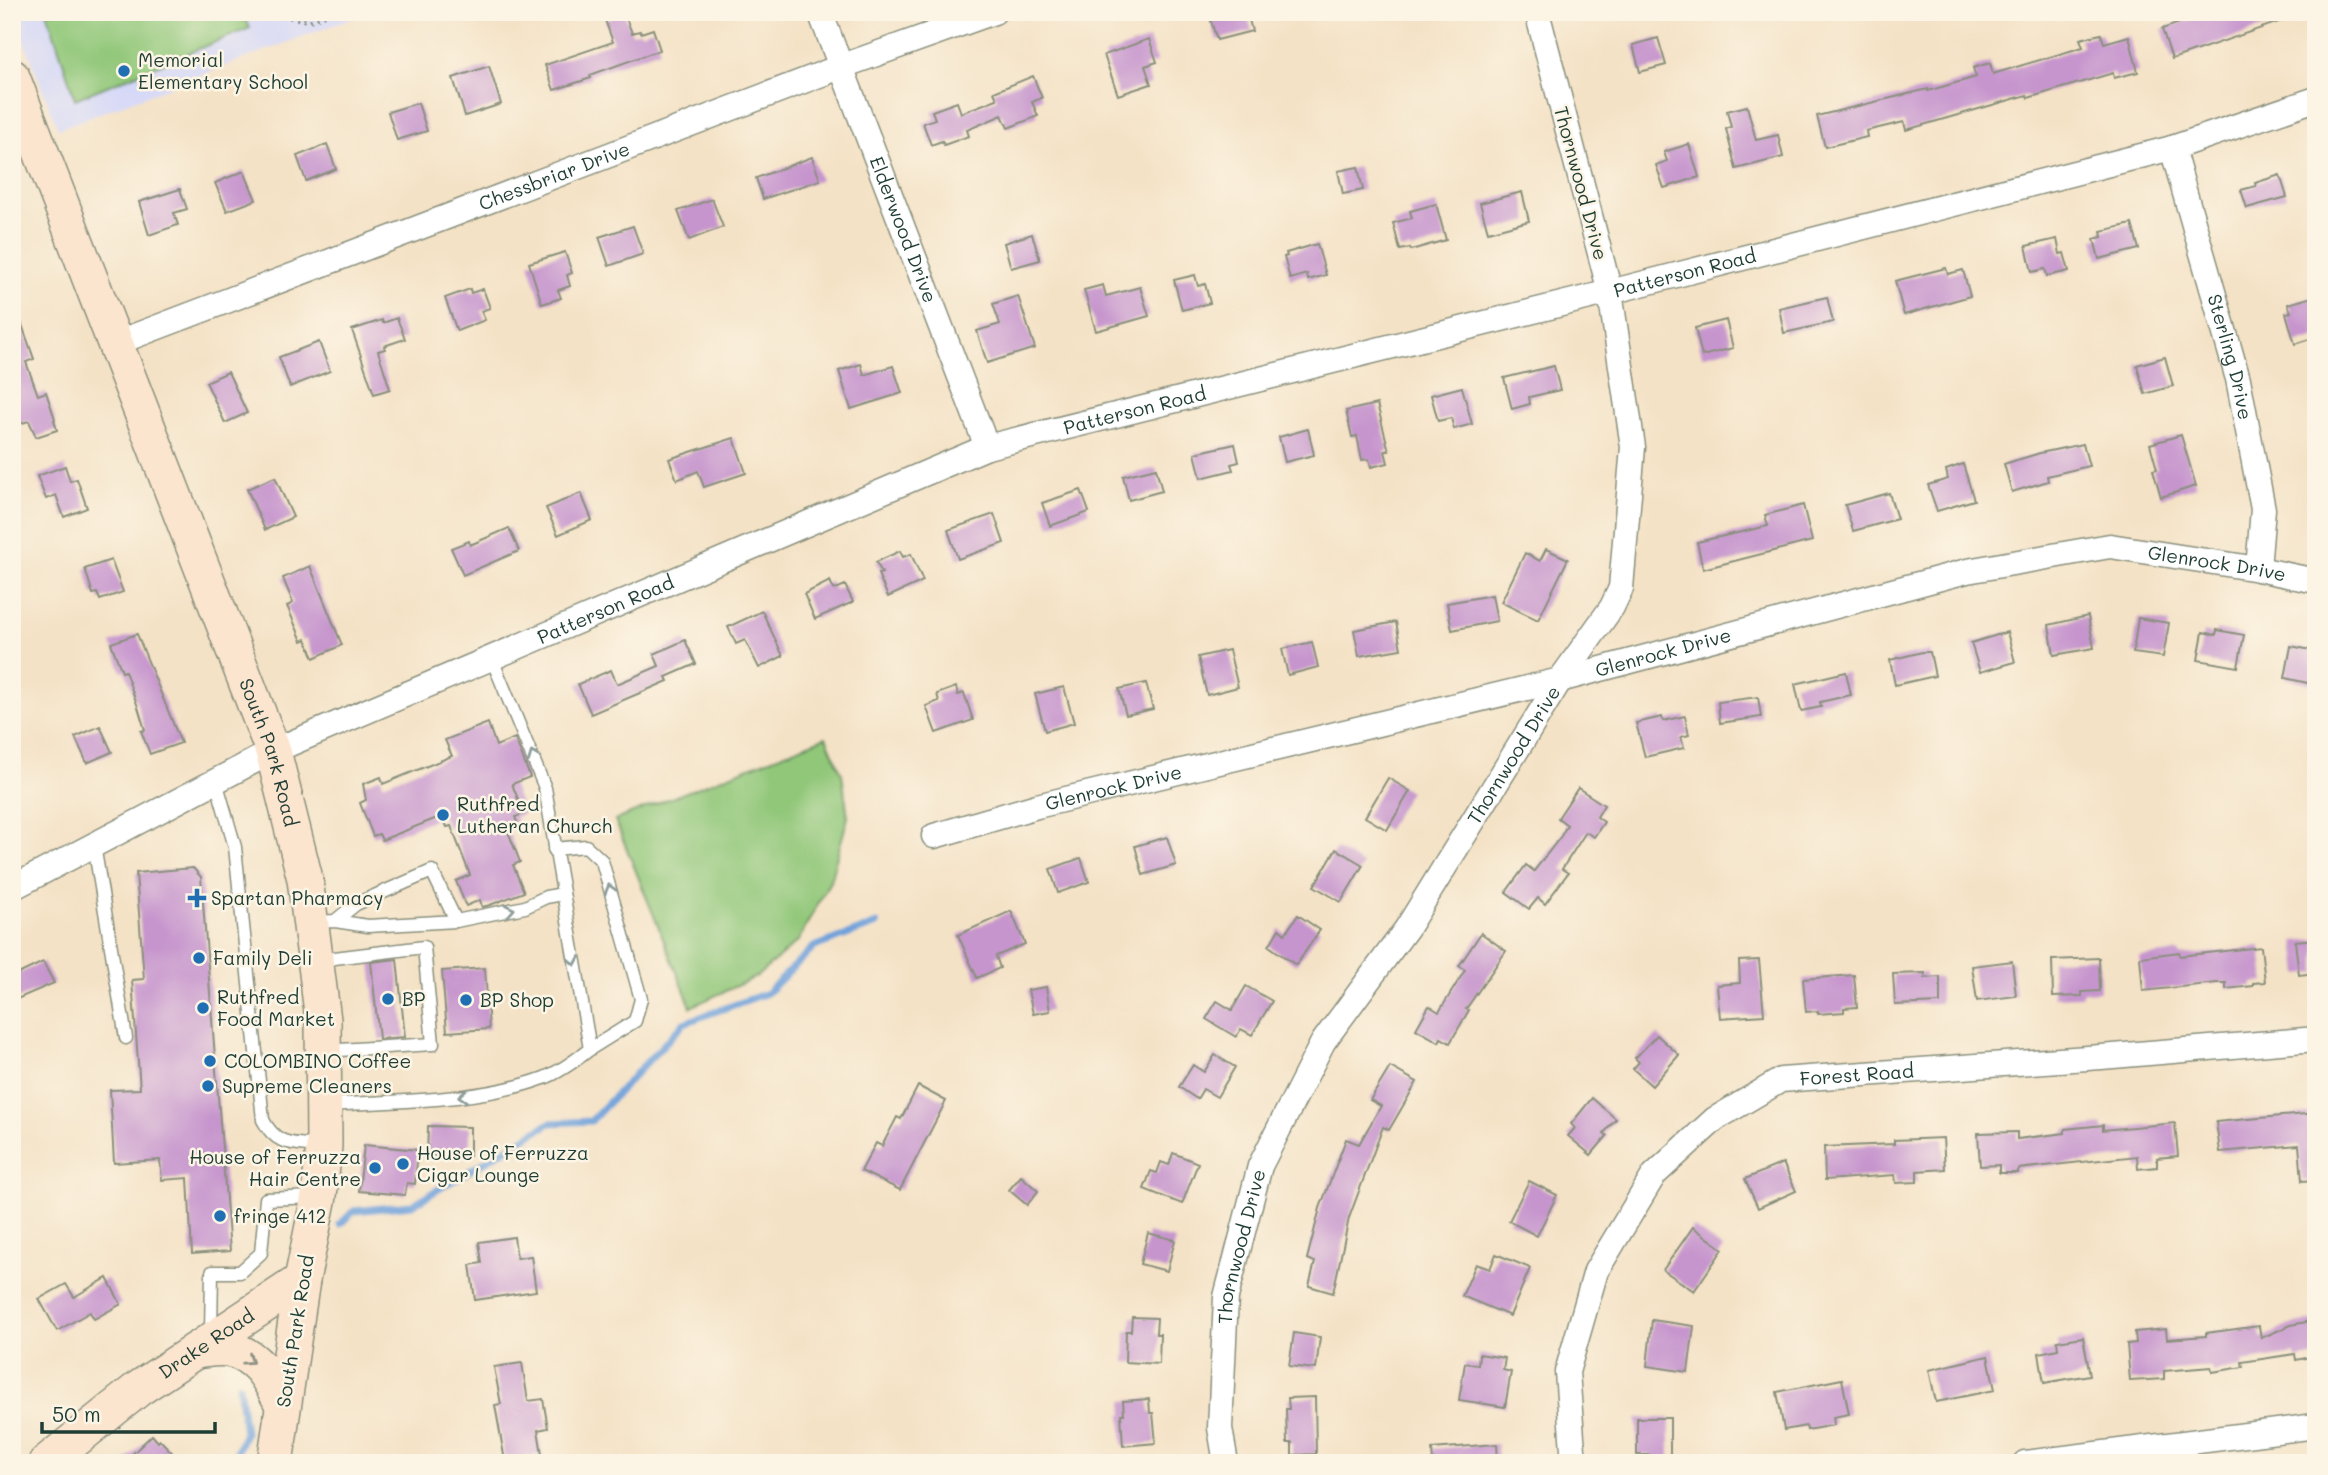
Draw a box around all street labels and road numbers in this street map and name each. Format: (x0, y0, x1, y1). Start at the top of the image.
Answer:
street label: Thornwood Drive (1549, 103, 1614, 263)
street label: Chessbriar Drive (475, 135, 633, 216)
street label: Elderwood Drive (865, 153, 943, 306)
street label: Patterson Road (1611, 242, 1758, 303)
street label: Sterling Drive (2202, 291, 2259, 422)
street label: Patterson Road (1061, 380, 1208, 440)
street label: Glenrock Drive (2146, 539, 2288, 586)
street label: Patterson Road (533, 569, 677, 649)
street label: Glenrock Drive (1592, 622, 1734, 682)
street label: South Park Road (234, 675, 304, 829)
street label: Thornwood Drive (1461, 681, 1566, 829)
street label: Glenrock Drive (1043, 759, 1184, 816)
street label: Forest Road (1799, 1057, 1915, 1091)
street label: Thornwood Drive (1212, 1166, 1271, 1324)
street label: South Park Road (270, 1253, 319, 1409)
street label: Drake Road (153, 1302, 259, 1384)

